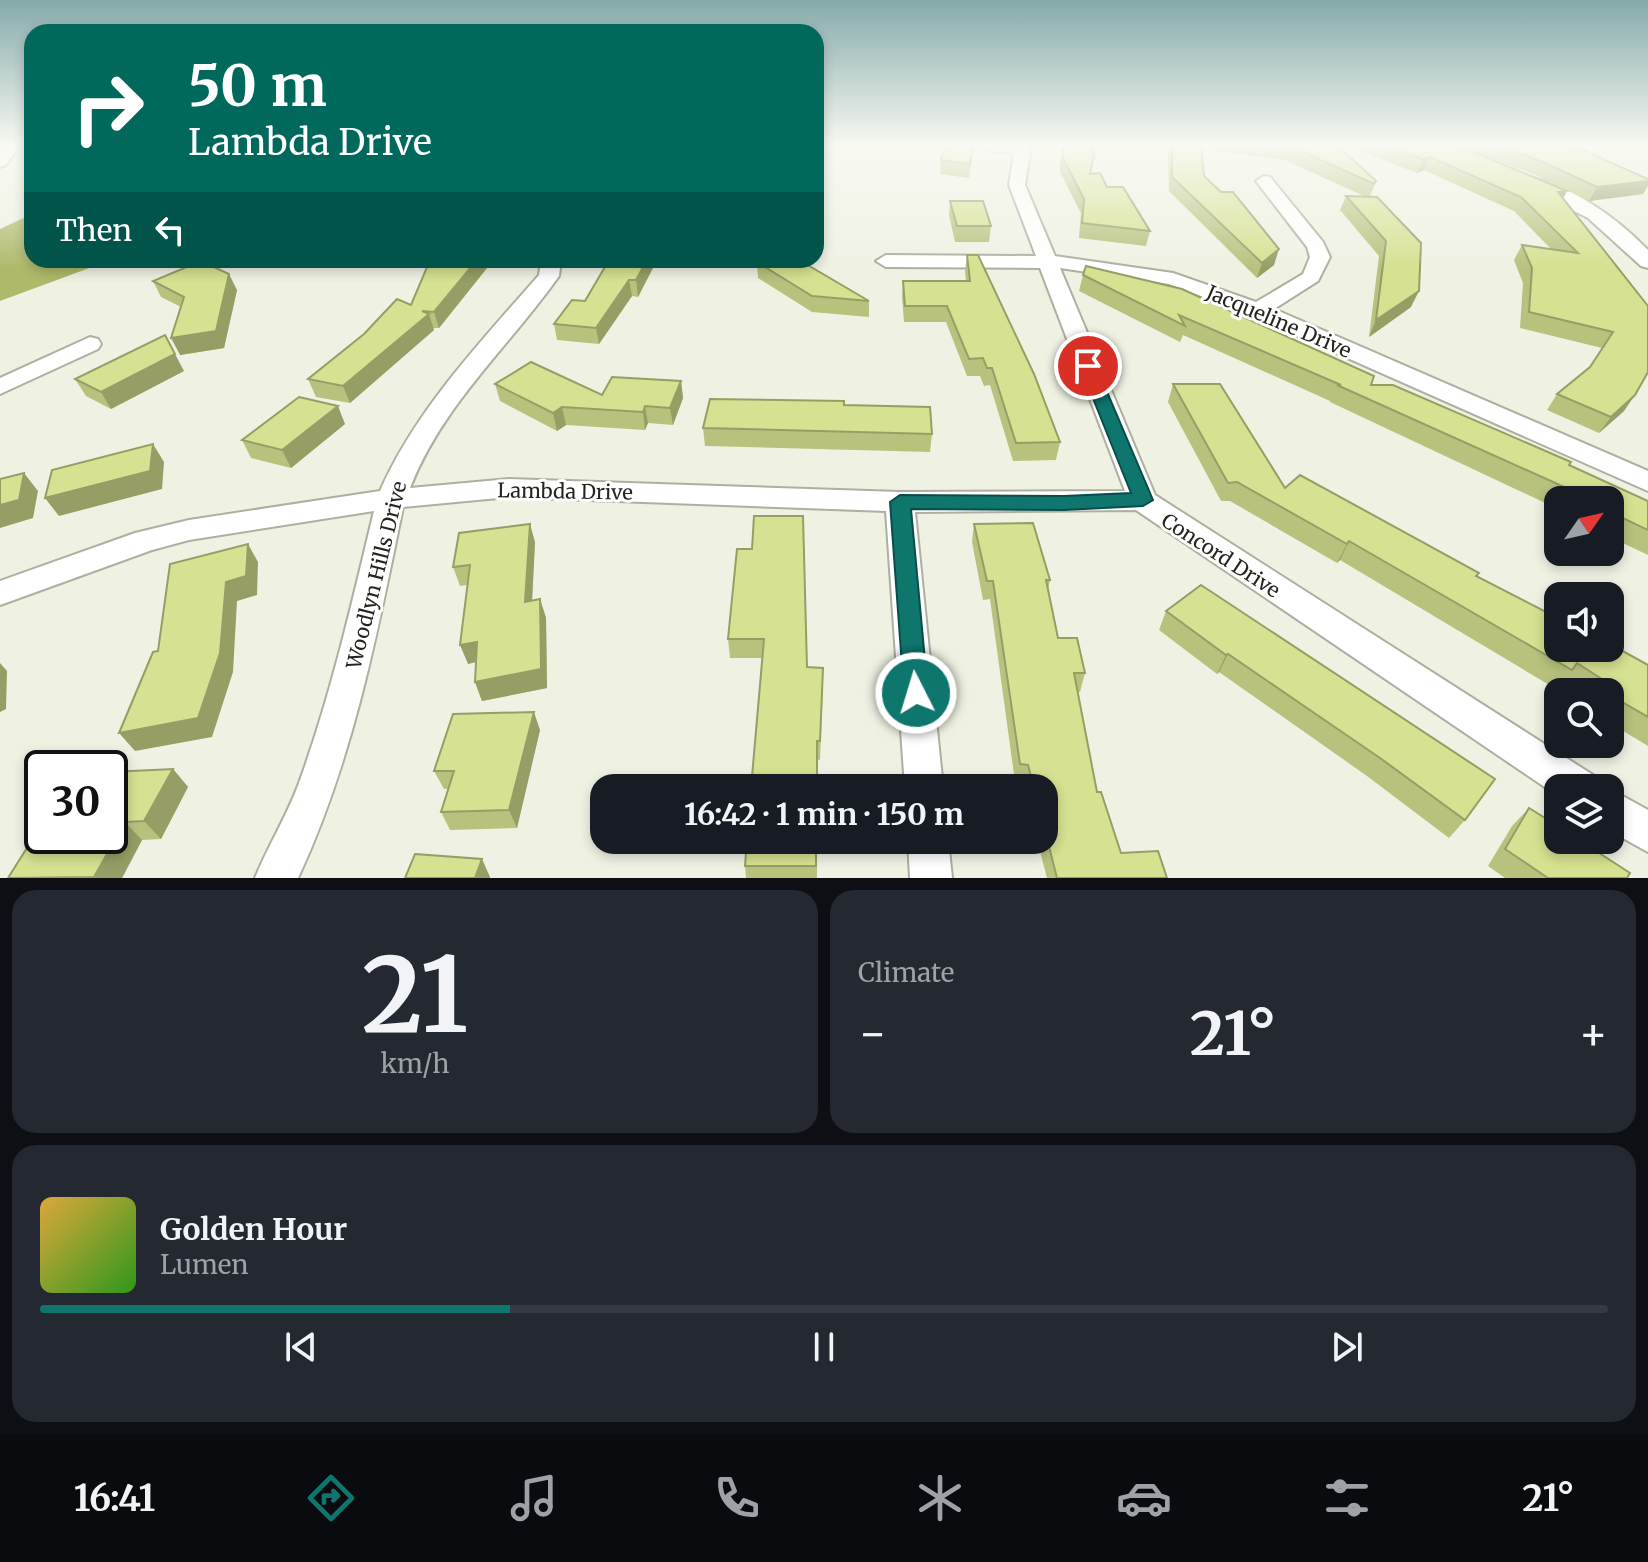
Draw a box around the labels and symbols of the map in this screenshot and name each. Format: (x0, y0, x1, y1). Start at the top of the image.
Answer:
street label: Jacqueline Drive (1202, 279, 1355, 363)
pin (1054, 332, 1122, 400)
street label: Lambda Drive (497, 477, 633, 505)
street label: Woodlyn Hills Drive (340, 479, 411, 672)
north arrow (1544, 486, 1624, 566)
street label: Concord Drive (1157, 507, 1285, 603)
position arrow (874, 651, 958, 735)
speed limit sign: 30 (24, 750, 128, 854)

